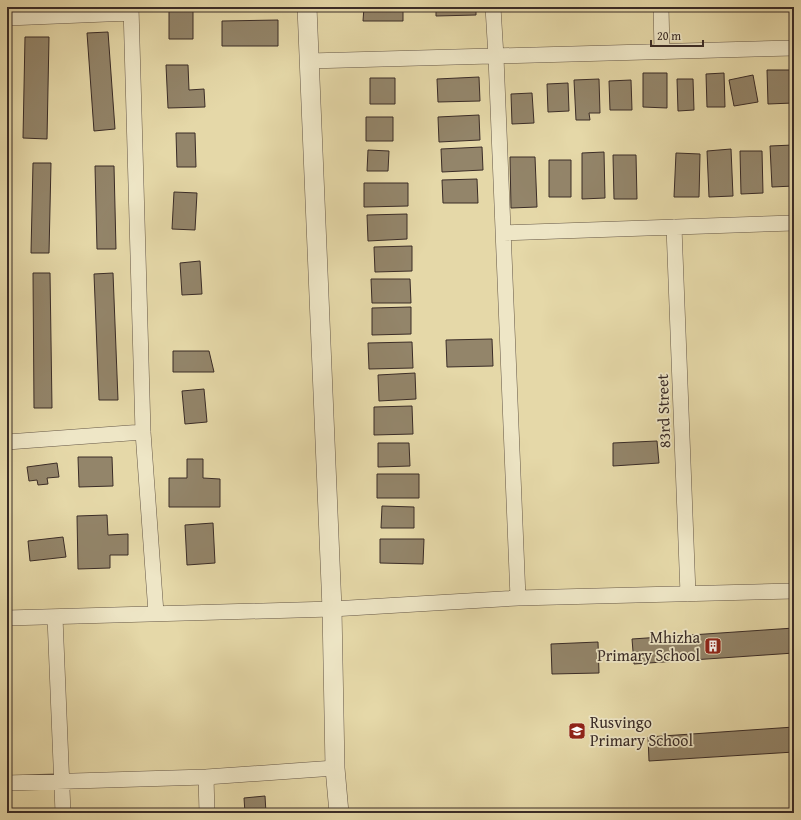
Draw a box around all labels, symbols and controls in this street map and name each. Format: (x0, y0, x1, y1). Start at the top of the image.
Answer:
scale bar (651, 22, 703, 48)
text: 20 m (657, 27, 681, 44)
street label: 83rd Street (650, 373, 676, 449)
place label: Mhizha Primary School (597, 625, 701, 667)
building icon: Mhizha Primary School (703, 636, 723, 656)
place label: Rusvingo Primary School (590, 710, 693, 752)
school or university icon: Rusvingo Primary School (567, 721, 587, 741)

